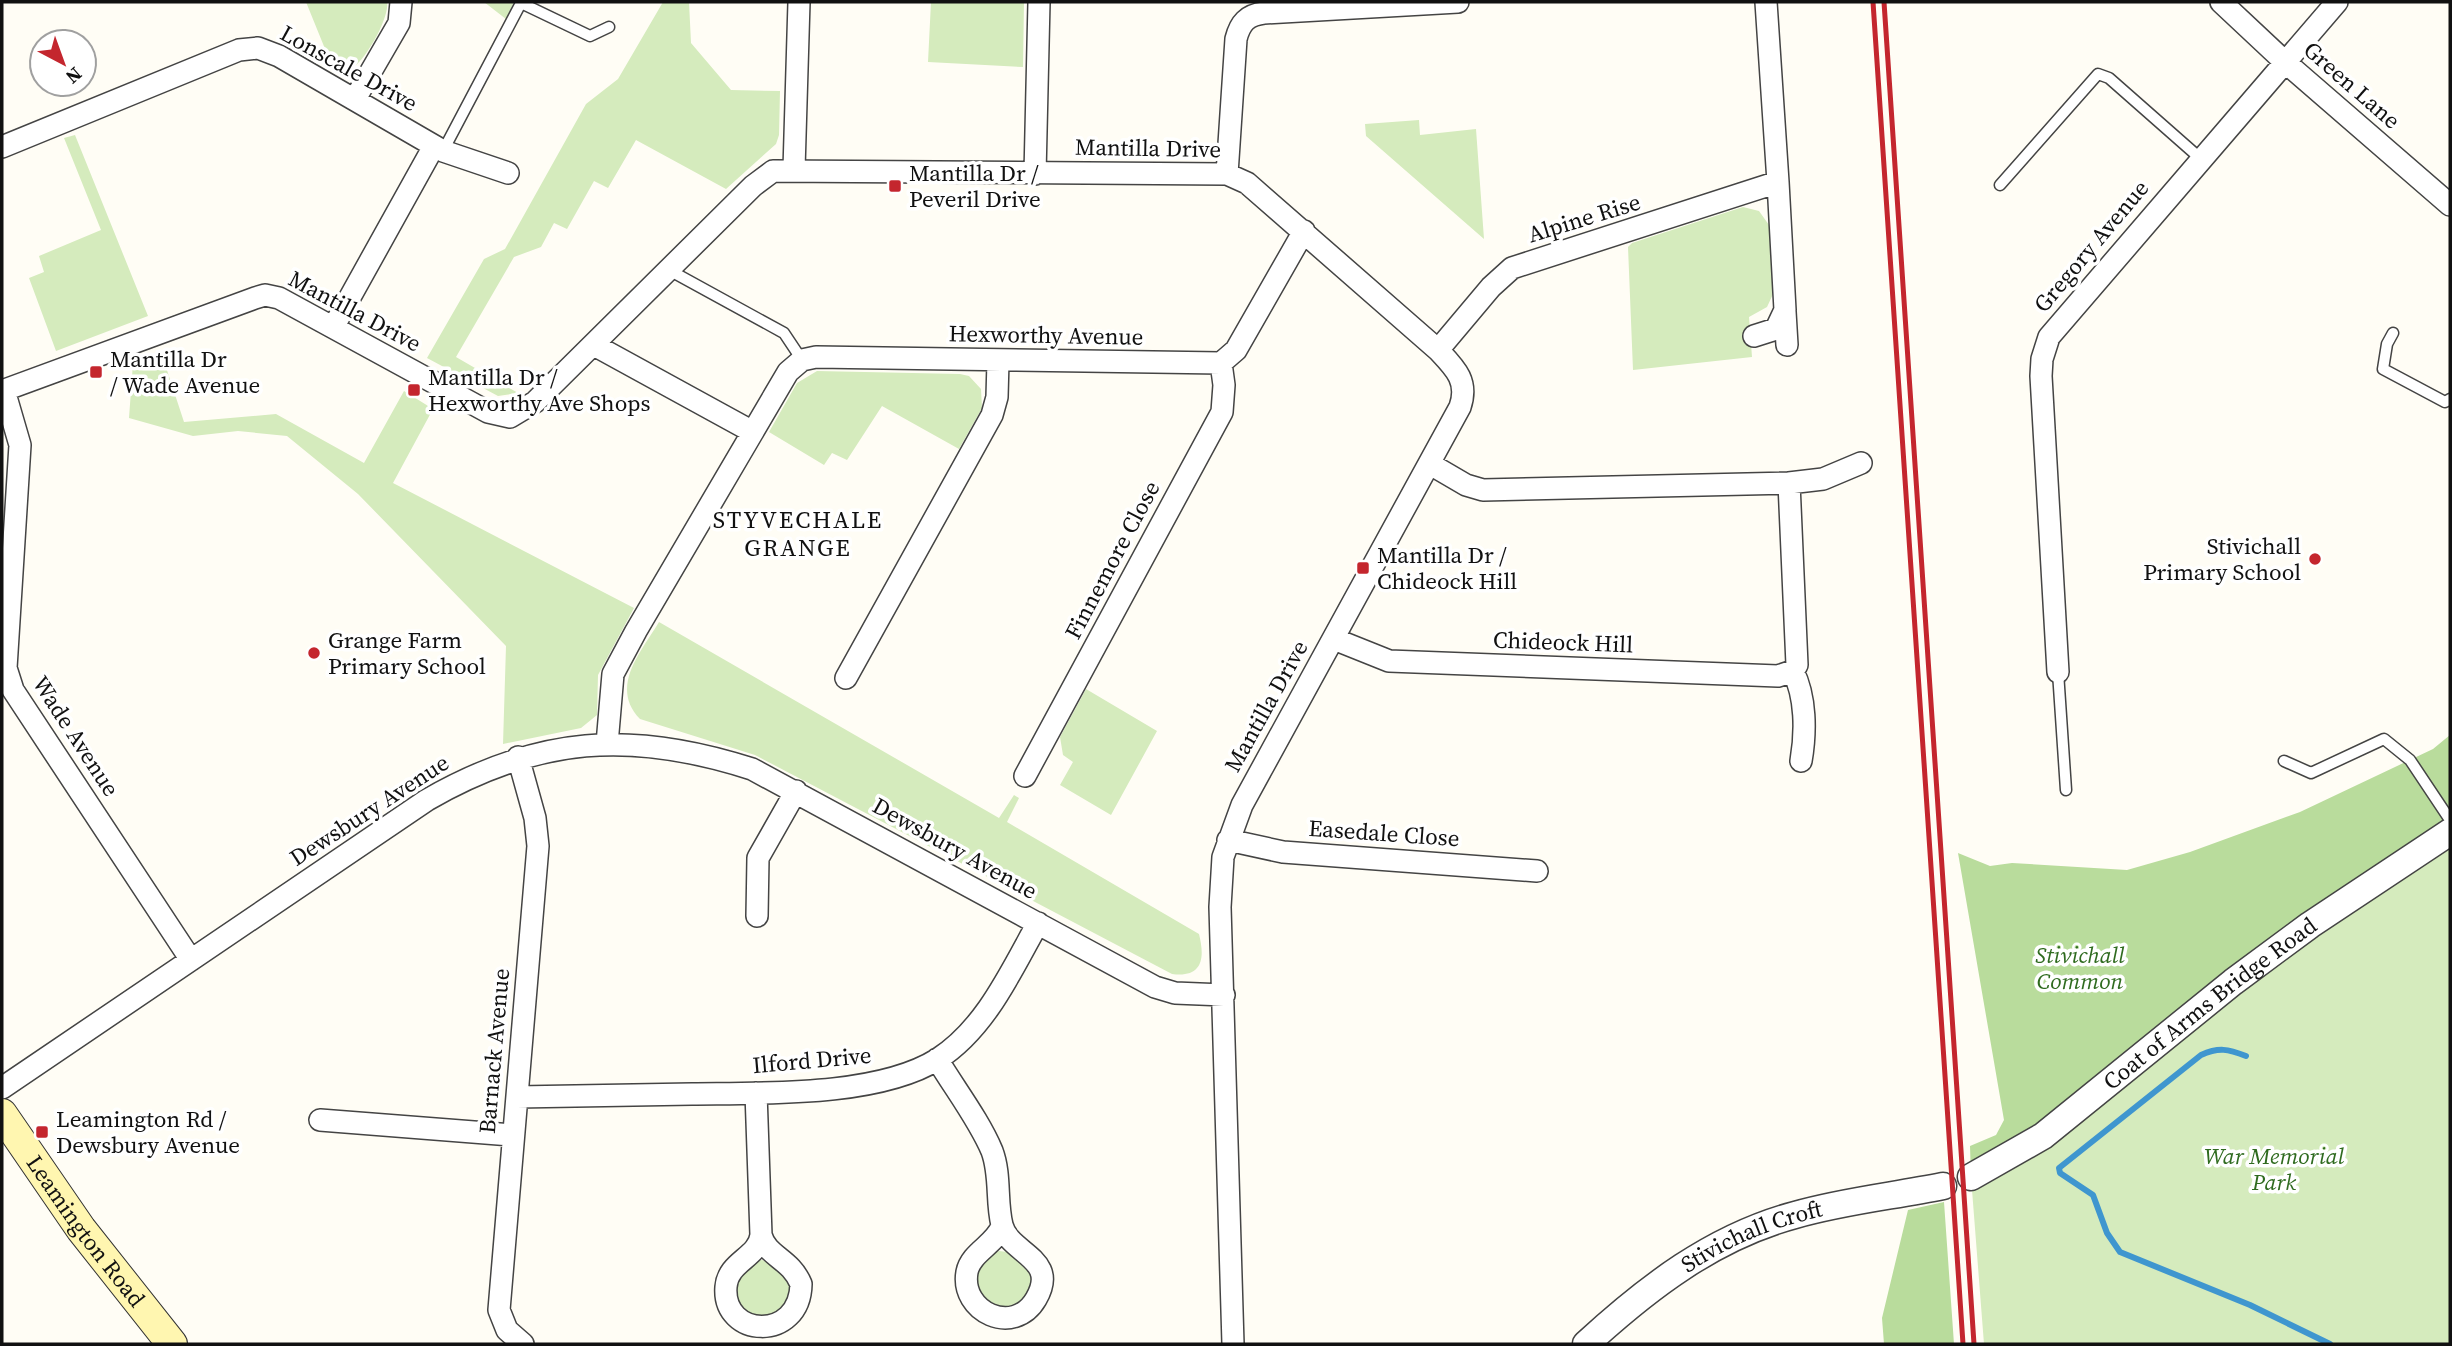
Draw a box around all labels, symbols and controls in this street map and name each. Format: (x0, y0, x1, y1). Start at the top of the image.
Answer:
street label: Lonscale Drive (275, 17, 423, 119)
north arrow (28, 28, 98, 98)
street label: Green Lane (2297, 34, 2407, 136)
text: N (60, 61, 88, 90)
street label: Mantilla Drive (1075, 131, 1221, 165)
place label: Mantilla Dr / Peveril Drive (909, 157, 1041, 215)
street label: Gregory Avenue (2026, 173, 2156, 319)
marker: Mantilla Dr / Peveril Drive (887, 178, 903, 194)
street label: Alpine Rise (1524, 186, 1644, 250)
street label: Mantilla Drive (283, 263, 427, 359)
street label: Hexworthy Avenue (948, 317, 1144, 353)
place label: Mantilla Dr / Wade Avenue (110, 343, 260, 401)
place label: Mantilla Dr / Hexworthy Ave Shops (428, 361, 650, 419)
marker: Mantilla Dr / Wade Avenue (88, 364, 104, 380)
marker: Mantilla Dr / Hexworthy Ave Shops (406, 382, 422, 398)
street label: Finnemore Close (1057, 475, 1167, 645)
district label: STYVECHALE GRANGE (713, 503, 883, 564)
place label: Stivichall Primary School (2143, 530, 2301, 588)
place label: Mantilla Dr / Chideock Hill (1377, 539, 1517, 597)
marker: Stivichall Primary School (2307, 551, 2323, 567)
marker: Mantilla Dr / Chideock Hill (1355, 560, 1371, 576)
place label: Grange Farm Primary School (328, 624, 486, 682)
street label: Chideock Hill (1492, 624, 1634, 660)
street label: Mantilla Drive (1217, 634, 1315, 778)
marker: Grange Farm Primary School (306, 645, 322, 661)
street label: Wade Avenue (25, 669, 127, 803)
street label: Dewsbury Avenue (283, 746, 455, 874)
street label: Dewsbury Avenue (867, 789, 1043, 907)
street label: Easedale Close (1307, 812, 1461, 854)
street label: Coat of Arms Bridge Road (2096, 909, 2323, 1097)
park label: Stivichall Common (2035, 939, 2125, 997)
street label: Barnack Avenue (471, 967, 517, 1135)
street label: Ilford Drive (751, 1039, 873, 1081)
place label: Leamington Rd / Dewsbury Avenue (56, 1103, 240, 1161)
marker: Leamington Rd / Dewsbury Avenue (34, 1124, 50, 1140)
park label: War Memorial Park (2204, 1140, 2345, 1198)
street label: Leamington Road (19, 1149, 153, 1314)
street label: Stivichall Croft (1675, 1192, 1826, 1280)

